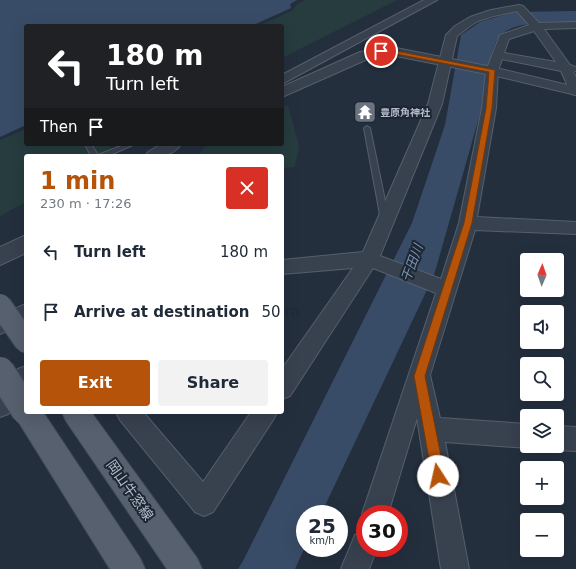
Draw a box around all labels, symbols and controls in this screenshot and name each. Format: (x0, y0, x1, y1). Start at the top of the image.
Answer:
pin (364, 34, 398, 68)
text: 180 m (106, 39, 203, 72)
icon: left (40, 40, 92, 92)
icon: arrive (370, 40, 392, 62)
text: Turn left (106, 73, 179, 94)
temple icon: 豊原角神社 (352, 99, 378, 125)
place label: 豊原角神社 (380, 107, 431, 118)
icon: arrive (85, 116, 107, 138)
text: Then (40, 118, 77, 136)
text: 1 min (40, 167, 115, 195)
button: close (226, 167, 268, 209)
text: 230 m · 17:26 (40, 196, 131, 211)
water label: 干田川 (398, 240, 426, 284)
icon: left (40, 241, 62, 263)
text: Turn left (74, 243, 146, 261)
text: 180 m (220, 243, 268, 261)
north arrow (520, 253, 564, 297)
map controls (520, 253, 564, 557)
icon: arrive (40, 301, 62, 323)
text: Arrive at destination (74, 303, 249, 321)
text: 50 m (261, 303, 300, 321)
button: sound (520, 305, 564, 349)
button: search (520, 357, 564, 401)
button: Exit (40, 360, 150, 406)
button: Share (158, 360, 268, 406)
button: layers (520, 409, 564, 453)
position arrow (417, 455, 459, 497)
street label: 岡山牛窓線 (103, 457, 157, 523)
button: + (520, 461, 564, 505)
speed limit sign: 30 (356, 505, 408, 557)
button: − (520, 513, 564, 557)
text: 25 (308, 514, 336, 538)
text: km/h (309, 535, 335, 546)

